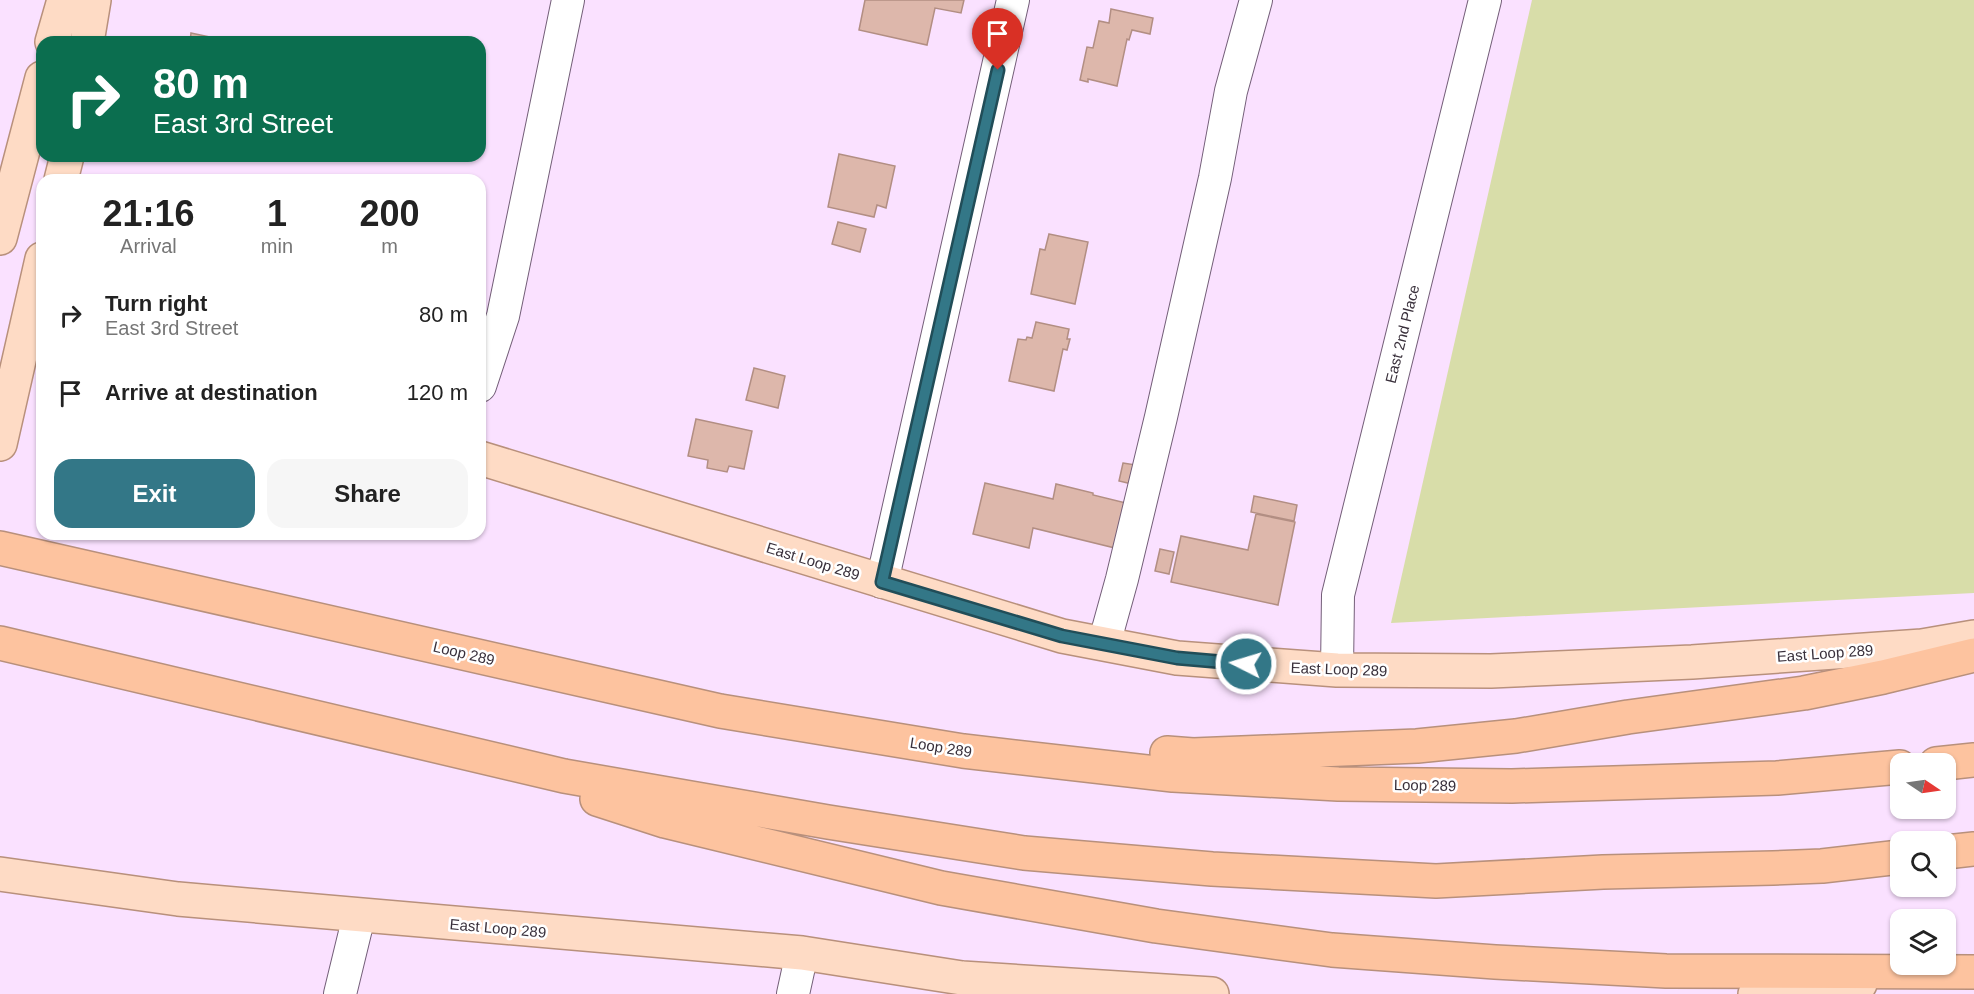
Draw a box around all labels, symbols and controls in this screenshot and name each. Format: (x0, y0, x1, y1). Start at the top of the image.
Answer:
pin (972, 8, 1023, 70)
icon: arrive (981, 17, 1014, 50)
icon: right (54, 60, 132, 138)
text: 80 m (153, 60, 249, 107)
text: East 3rd Street (153, 109, 333, 139)
text: 21:16 (102, 193, 194, 234)
text: 1 (267, 193, 287, 234)
text: 200 (359, 193, 420, 234)
text: Arrival (120, 235, 177, 257)
text: min (261, 235, 293, 257)
text: m (381, 235, 398, 257)
street label: East 2nd Place (1382, 283, 1422, 385)
text: Turn right (105, 291, 207, 316)
icon: right (54, 299, 87, 332)
text: 80 m (419, 302, 468, 327)
text: East 3rd Street (105, 317, 238, 339)
icon: arrive (54, 377, 87, 410)
text: Arrive at destination (105, 380, 318, 405)
text: 120 m (407, 380, 468, 405)
button: Exit (54, 459, 255, 528)
button: Share (267, 459, 468, 528)
street label: East Loop 289 (764, 539, 862, 583)
position arrow (1214, 632, 1278, 696)
street label: Loop 289 (432, 638, 496, 668)
street label: East Loop 289 (1776, 641, 1874, 665)
street label: East Loop 289 (1290, 659, 1388, 679)
street label: Loop 289 (909, 734, 973, 760)
north arrow (1890, 753, 1956, 819)
map controls (1890, 753, 1956, 975)
street label: Loop 289 (1394, 776, 1456, 794)
button: search (1890, 831, 1956, 897)
button: layers (1890, 909, 1956, 975)
street label: East Loop 289 (449, 915, 547, 941)

